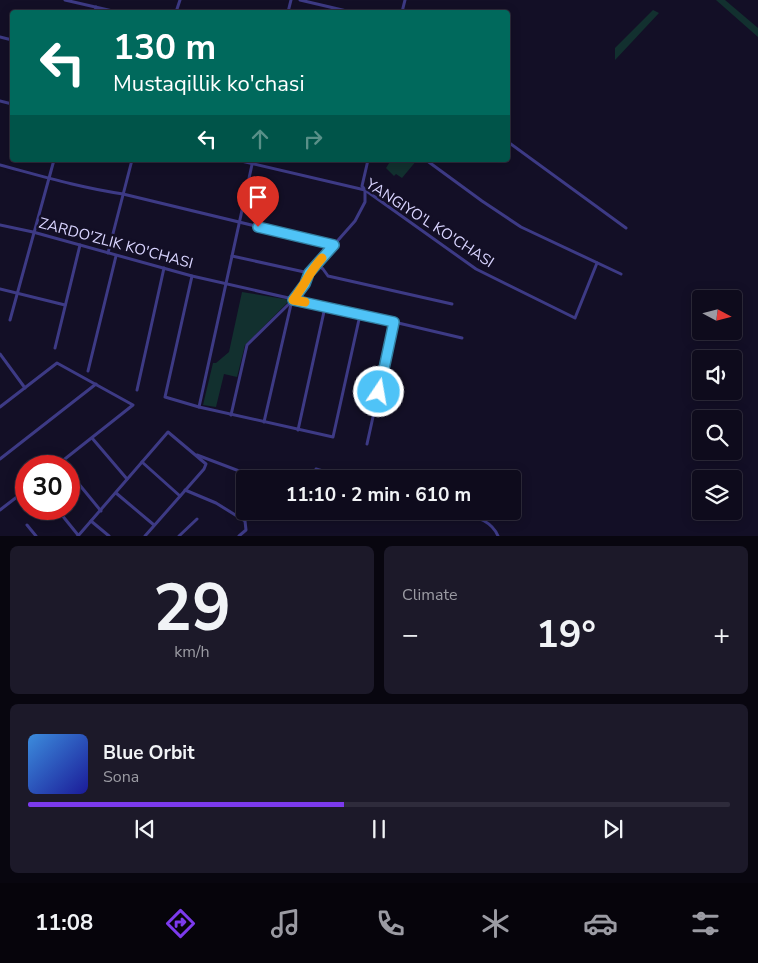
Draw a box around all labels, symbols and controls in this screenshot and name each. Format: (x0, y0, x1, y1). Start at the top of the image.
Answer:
text: 130 m (113, 24, 216, 71)
icon: left (30, 30, 95, 95)
text: Mustaqillik ko'chasi (113, 69, 305, 99)
icon: left (193, 125, 221, 153)
icon: ahead (246, 125, 274, 153)
icon: right (299, 125, 327, 153)
street label: YANGIYO'L KO'CHASI (361, 173, 498, 272)
pin (237, 176, 279, 227)
icon: arrive (244, 183, 272, 211)
street label: ZARDO'ZLIK KO'CHASI (37, 213, 195, 273)
north arrow (692, 290, 742, 340)
map controls (692, 290, 742, 520)
button: sound (692, 350, 742, 400)
position arrow (352, 365, 404, 417)
button: search (692, 410, 742, 460)
speed limit sign: 30 (15, 455, 80, 520)
button: layers (692, 470, 742, 520)
text: 11:10 · 2 min · 610 m (286, 482, 471, 508)
text: 29 (153, 564, 231, 653)
text: Climate (402, 584, 457, 606)
text: 19° (536, 609, 596, 660)
text: − (402, 616, 419, 654)
text: + (713, 616, 730, 654)
text: km/h (174, 641, 210, 663)
text: Blue Orbit (103, 740, 194, 766)
text: Sona (103, 766, 139, 788)
icon: previous (131, 815, 159, 843)
icon: pause (365, 815, 393, 843)
icon: next (599, 815, 627, 843)
icon: directions (163, 906, 198, 941)
icon: music (268, 906, 303, 941)
icon: phone (373, 906, 408, 941)
icon: climate (478, 906, 513, 941)
icon: car (583, 906, 618, 941)
icon: filters (688, 906, 723, 941)
text: 11:08 (35, 908, 93, 938)

